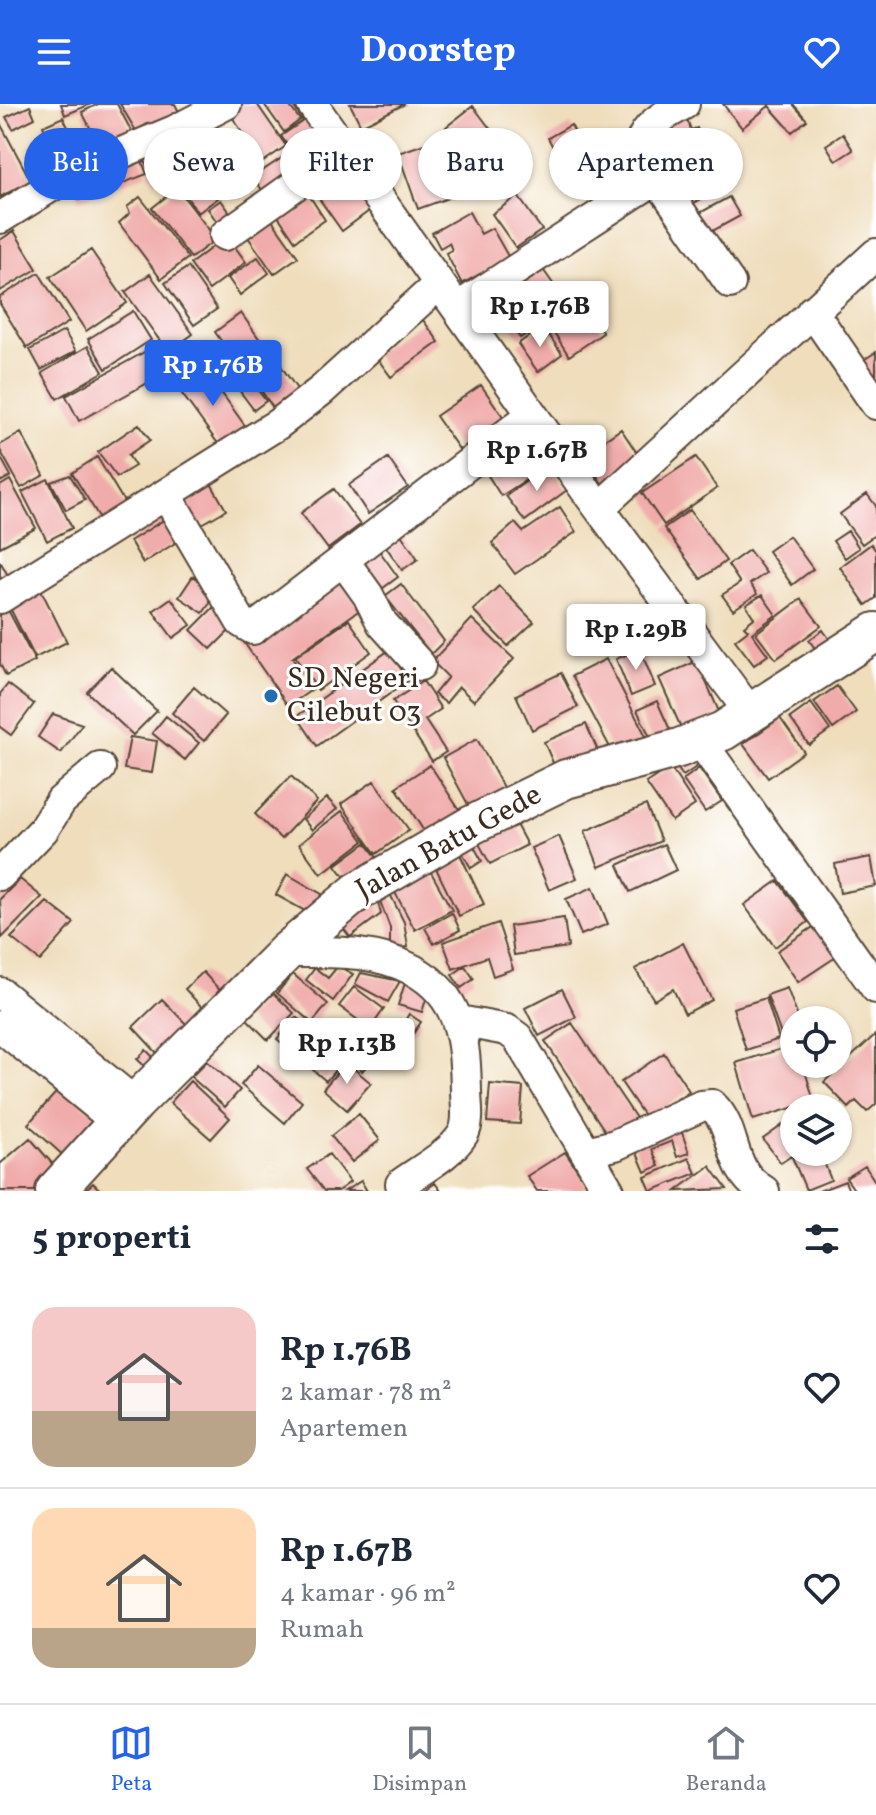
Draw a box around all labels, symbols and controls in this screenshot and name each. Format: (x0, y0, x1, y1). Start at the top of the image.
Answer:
text: Doorstep (360, 27, 516, 77)
icon: menu (32, 30, 76, 74)
icon: heart (800, 30, 844, 74)
chip: Beli (24, 128, 128, 200)
chip: Sewa (144, 128, 264, 200)
chip: Filter (280, 128, 402, 200)
chip: Baru (418, 128, 533, 200)
chip: Apartemen (549, 128, 743, 200)
pin: Rp 1.76B (457, 281, 623, 349)
text: Rp 1.76B (490, 289, 590, 325)
pin: Rp 1.76B (130, 340, 296, 408)
text: Rp 1.76B (163, 348, 263, 384)
pin: Rp 1.67B (454, 425, 620, 493)
text: Rp 1.67B (486, 433, 588, 469)
pin: Rp 1.29B (553, 604, 719, 672)
text: Rp 1.29B (585, 612, 687, 648)
place label: SD Negeri Cilebut 03 (287, 658, 421, 734)
marker: SD Negeri Cilebut 03 (262, 687, 280, 705)
street label: Jalan Batu Gede (348, 775, 550, 911)
map controls (780, 1006, 852, 1166)
button: locate (780, 1006, 852, 1078)
pin: Rp 1.13B (264, 1018, 430, 1086)
text: Rp 1.13B (298, 1026, 396, 1062)
button: layers (780, 1094, 852, 1166)
text: 5 properti (32, 1216, 191, 1263)
icon: filters (800, 1217, 844, 1261)
text: Rp 1.76B (280, 1328, 412, 1375)
icon: home (96, 1339, 192, 1435)
icon: heart (800, 1365, 844, 1409)
text: 2 kamar · 78 m² (280, 1375, 452, 1411)
text: Apartemen (280, 1411, 408, 1447)
text: Rp 1.67B (280, 1529, 413, 1576)
icon: home (96, 1540, 192, 1636)
icon: heart (800, 1566, 844, 1610)
text: 4 kamar · 96 m² (280, 1576, 456, 1612)
text: Rumah (280, 1612, 364, 1648)
tab: Peta (109, 1721, 153, 1800)
tab: Disimpan (372, 1721, 467, 1800)
tab: Beranda (686, 1721, 767, 1800)

